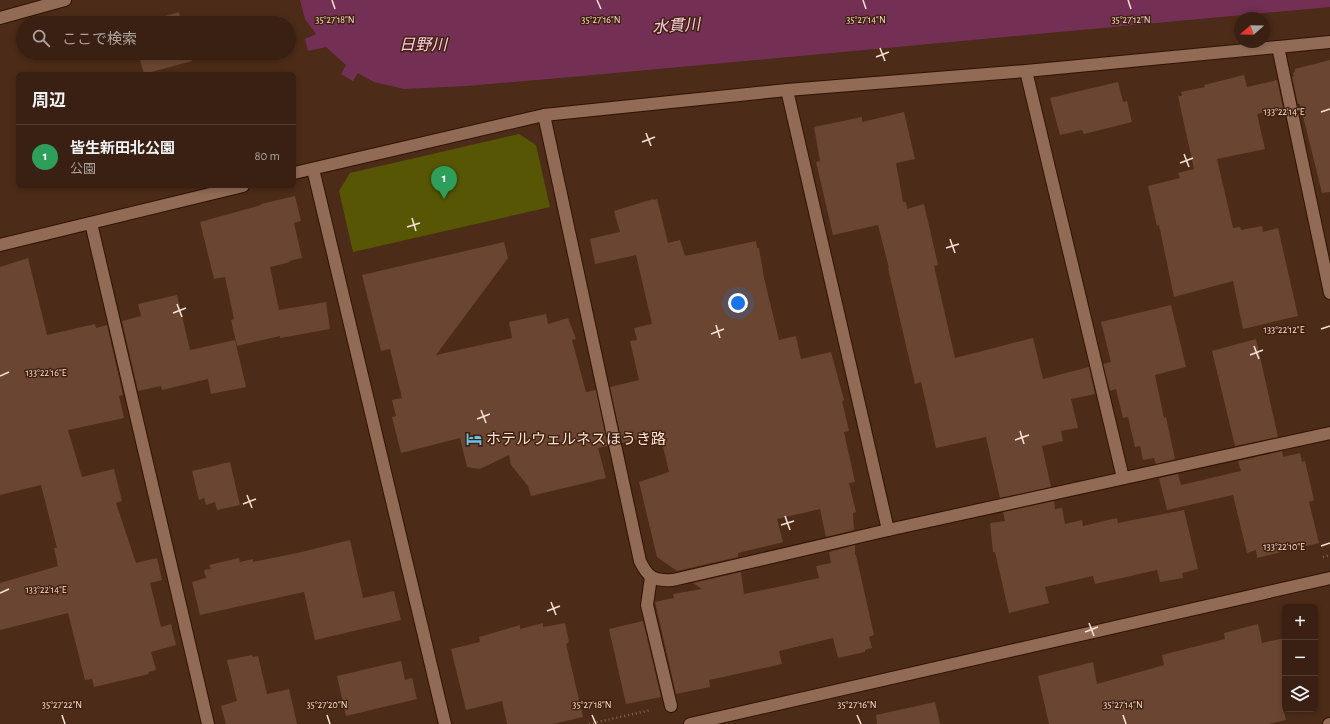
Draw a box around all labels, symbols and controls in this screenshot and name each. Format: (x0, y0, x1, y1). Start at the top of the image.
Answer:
north arrow (1234, 12, 1270, 48)
text: 35°27'18"N (315, 15, 355, 25)
text: 35°27'16"N (581, 15, 621, 25)
water label: 水貫川 (651, 15, 703, 36)
text: 35°27'14"N (846, 15, 886, 25)
text: 35°27'12"N (1111, 15, 1151, 25)
search box (16, 16, 296, 60)
icon: search (30, 27, 52, 49)
text: ここで検索 (62, 32, 137, 47)
water label: 日野川 (399, 37, 449, 53)
text: 周辺 (32, 92, 66, 109)
text: 133°22'14"E (1263, 107, 1305, 117)
text: 皆生新田北公園 (70, 141, 175, 156)
text: 1 (43, 150, 47, 163)
text: 80 m (254, 150, 280, 163)
text: 公園 (70, 163, 96, 176)
pin: 1 (431, 166, 457, 199)
your location (728, 293, 748, 313)
text: 133°22'12"E (1264, 325, 1305, 335)
text: 133°22'16"E (25, 368, 67, 378)
hotel icon: ホテルウェルネスほうき路 (465, 430, 483, 448)
place label: ホテルウェルネスほうき路 (486, 431, 666, 447)
text: 133°22'10"E (1263, 542, 1305, 552)
text: 133°22'14"E (25, 585, 67, 595)
map controls (1282, 604, 1318, 712)
button: + (1282, 604, 1318, 640)
button: − (1282, 640, 1318, 676)
button: layers (1282, 676, 1318, 712)
text: 35°27'22"N (42, 700, 82, 710)
text: 35°27'20"N (306, 700, 348, 710)
text: 35°27'18"N (572, 700, 612, 710)
text: 35°27'16"N (837, 700, 877, 710)
text: 35°27'14"N (1103, 700, 1143, 710)

